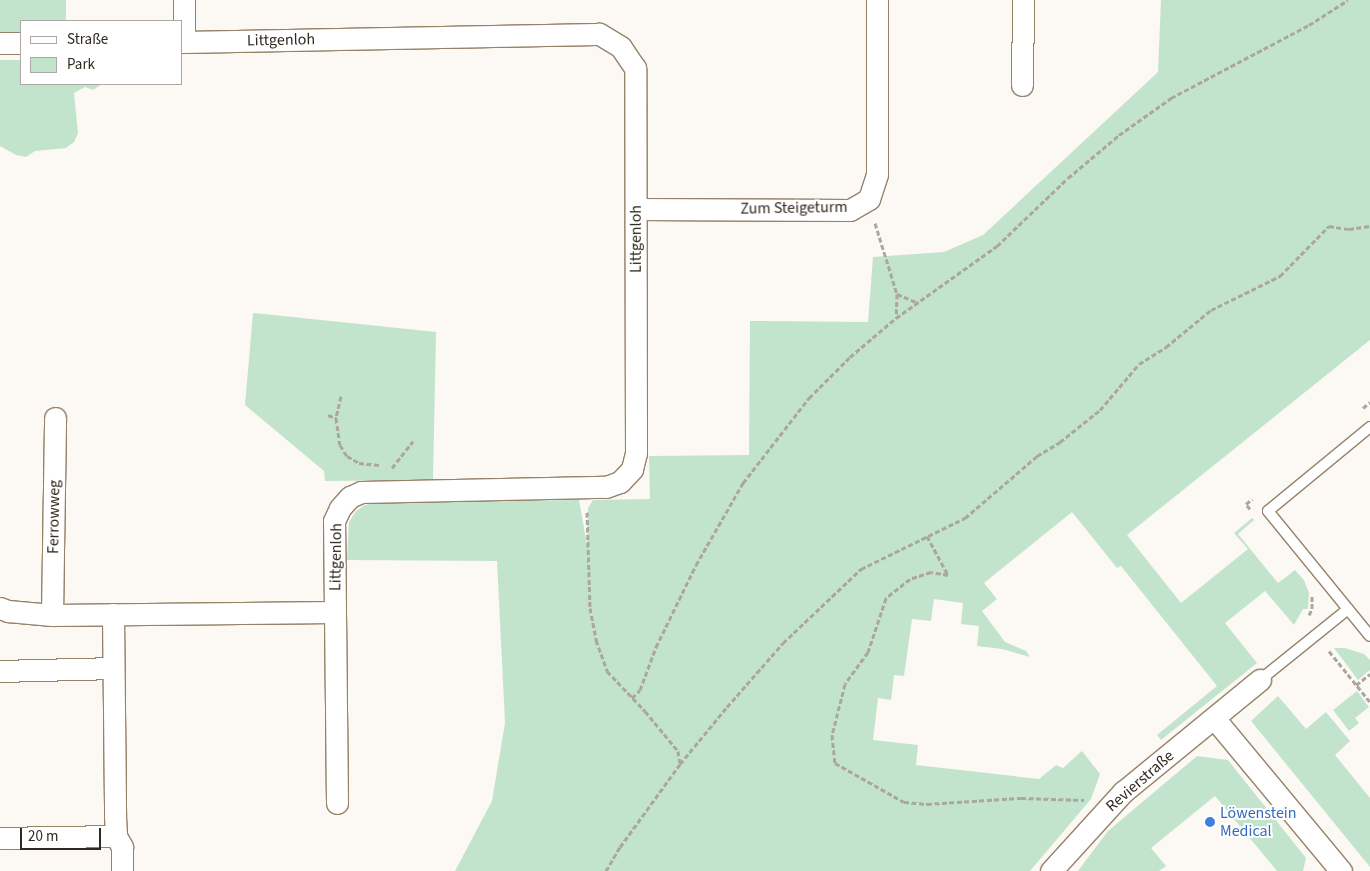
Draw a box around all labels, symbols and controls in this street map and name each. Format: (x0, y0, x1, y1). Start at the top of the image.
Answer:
legend (20, 20, 182, 85)
text: Straße (67, 29, 108, 50)
street label: Littgenloh (247, 30, 315, 50)
text: Park (67, 54, 95, 75)
street label: Zum Steigeturm (740, 197, 848, 219)
street label: Littgenloh (626, 205, 646, 273)
street label: Ferrowweg (44, 480, 64, 554)
street label: Littgenloh (326, 523, 346, 591)
street label: Revierstraße (1102, 746, 1178, 816)
place label: Löwenstein Medical (1220, 803, 1297, 841)
marker: Löwenstein Medical (1204, 816, 1216, 828)
scale bar (22, 818, 104, 850)
text: 20 m (28, 826, 58, 847)

